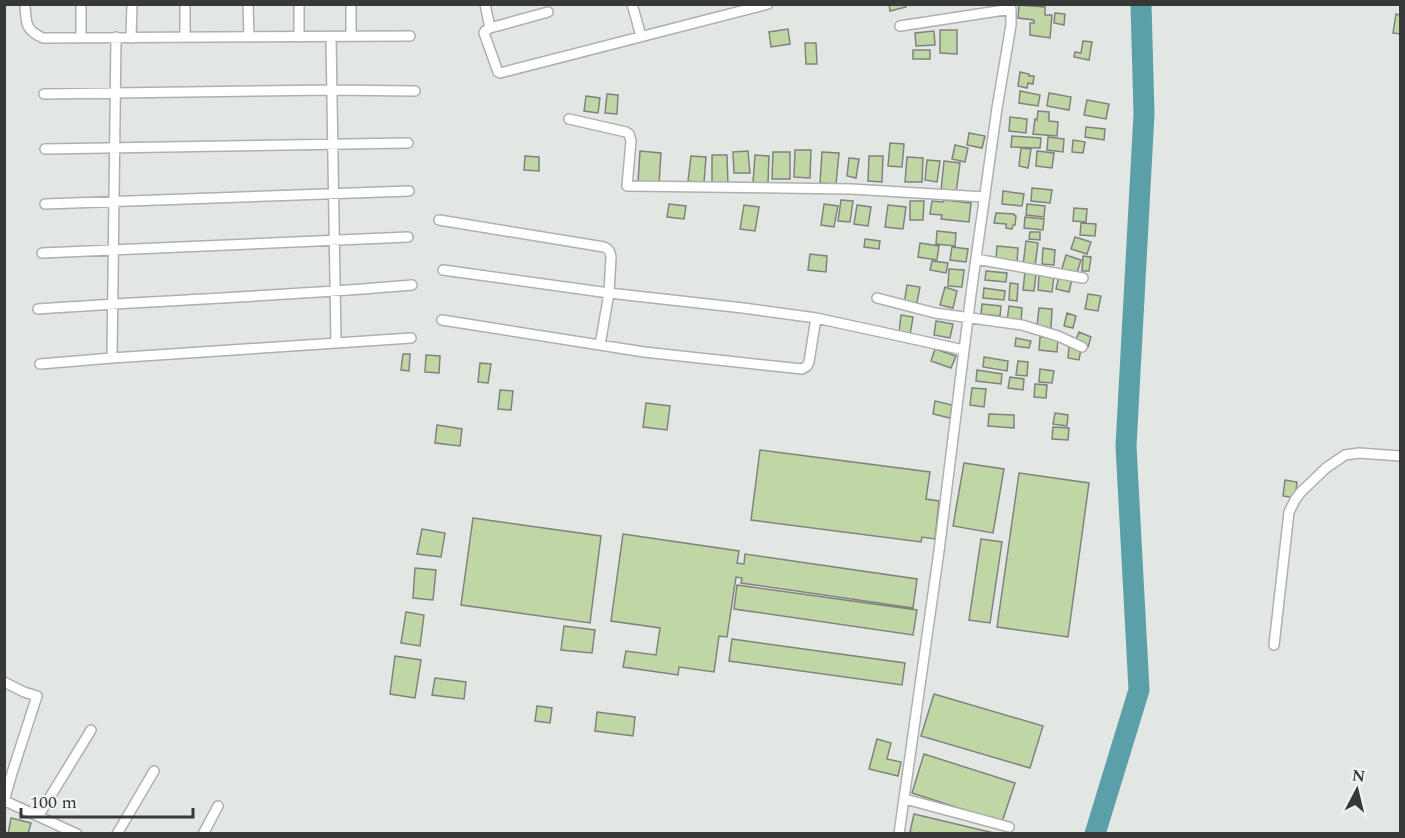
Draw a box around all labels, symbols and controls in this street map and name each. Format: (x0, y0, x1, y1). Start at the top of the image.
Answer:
north arrow (1327, 760, 1387, 820)
text: N (1351, 763, 1367, 789)
scale bar (21, 781, 194, 819)
text: 100 m (30, 789, 77, 816)

